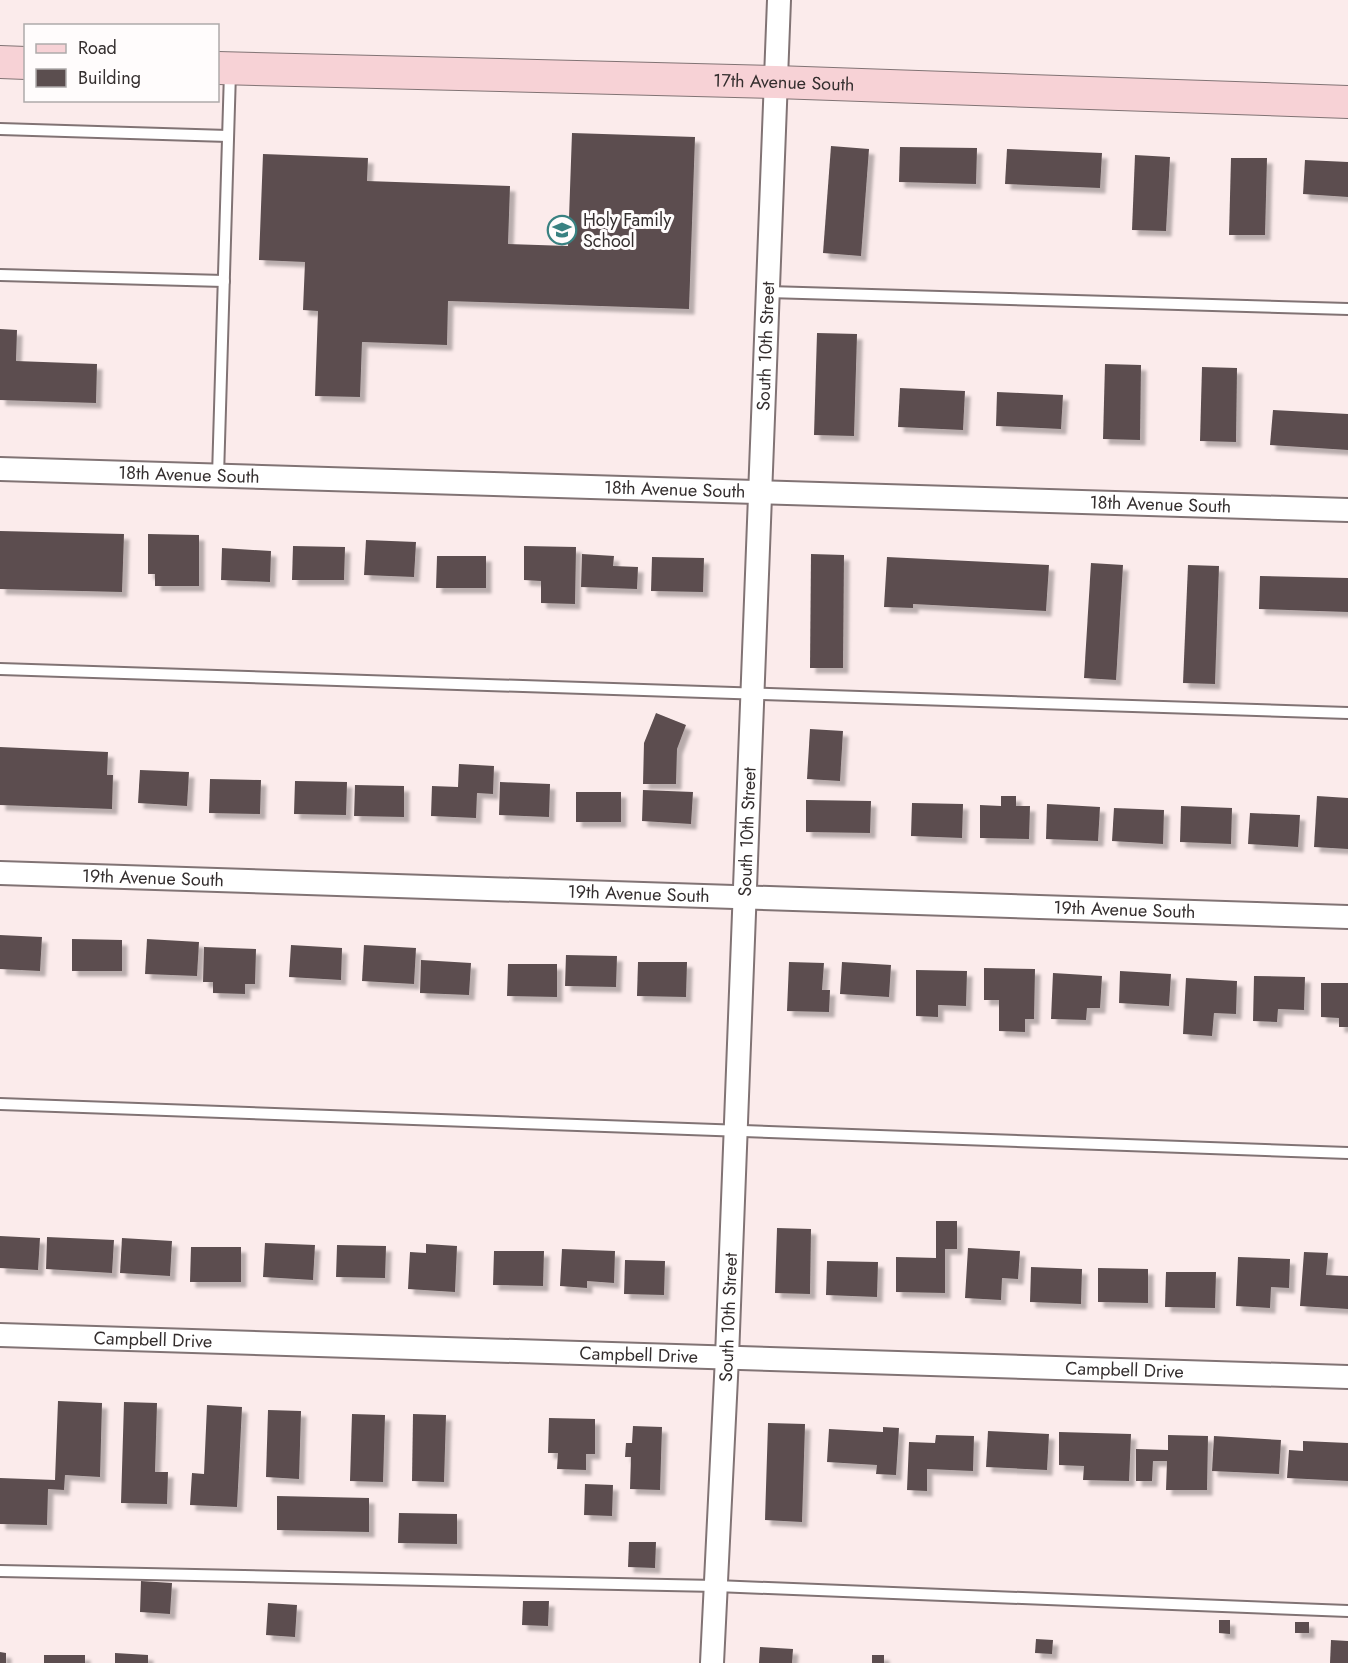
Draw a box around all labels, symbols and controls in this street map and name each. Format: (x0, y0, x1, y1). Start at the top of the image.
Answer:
legend (24, 24, 219, 102)
text: Road (78, 35, 117, 61)
text: Building (78, 65, 141, 91)
street label: 17th Avenue South (713, 67, 855, 98)
place label: Holy Family School (583, 207, 671, 254)
school or university icon: Holy Family School (546, 214, 578, 246)
street label: South 10th Street (750, 280, 781, 411)
street label: 18th Avenue South (118, 460, 260, 490)
street label: 18th Avenue South (604, 474, 746, 505)
street label: 18th Avenue South (1089, 489, 1232, 519)
street label: South 10th Street (732, 766, 763, 897)
street label: 19th Avenue South (81, 863, 224, 893)
street label: 19th Avenue South (567, 879, 710, 909)
street label: 19th Avenue South (1053, 894, 1196, 925)
street label: South 10th Street (713, 1252, 744, 1383)
street label: Campbell Drive (93, 1325, 213, 1355)
street label: Campbell Drive (579, 1340, 698, 1370)
street label: Campbell Drive (1065, 1355, 1184, 1385)

